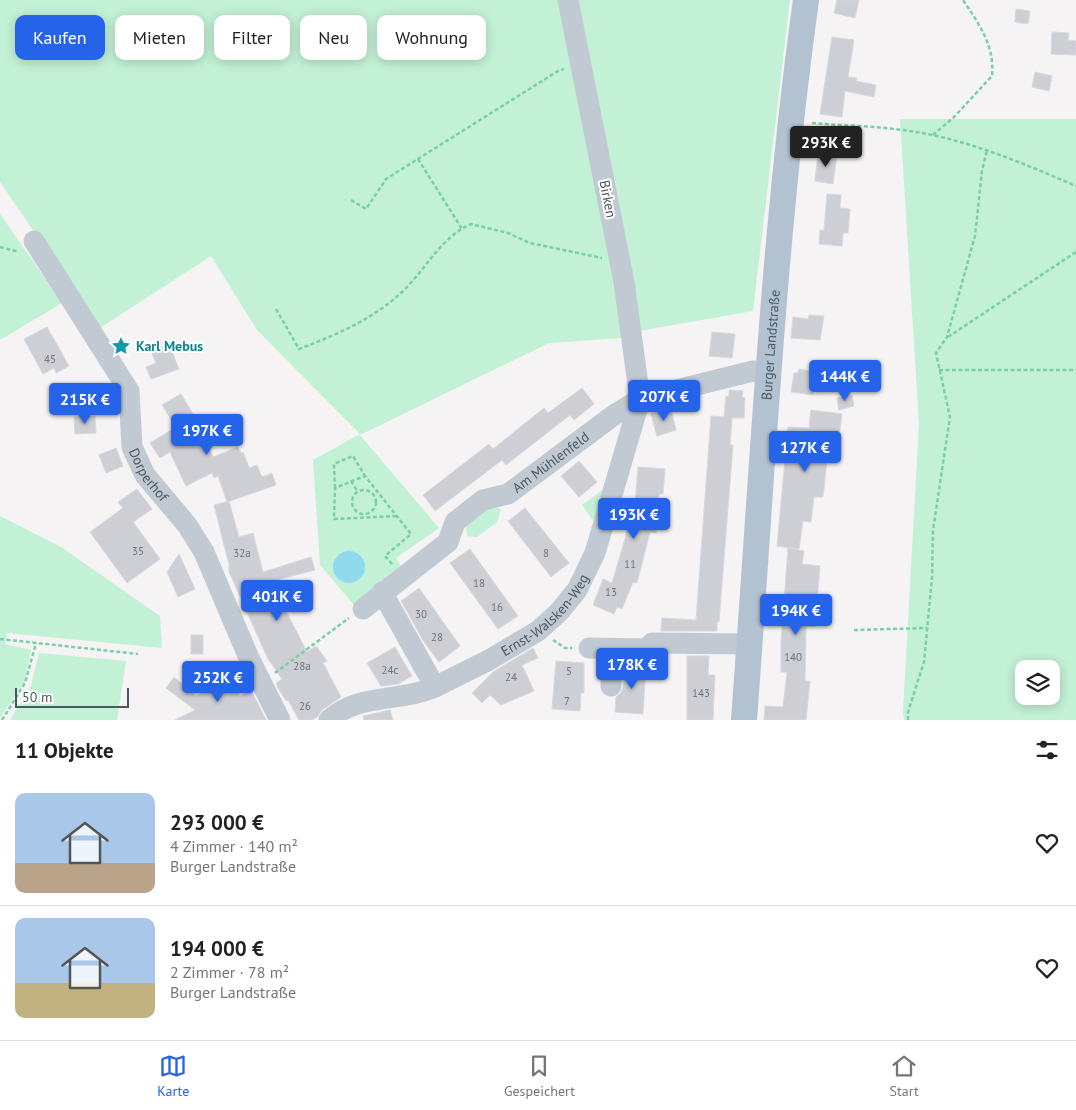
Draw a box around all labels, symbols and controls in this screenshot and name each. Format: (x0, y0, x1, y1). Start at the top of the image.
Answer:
chip: Kaufen (15, 15, 105, 60)
chip: Mieten (115, 15, 204, 60)
chip: Filter (214, 15, 290, 60)
chip: Neu (300, 15, 367, 60)
chip: Wohnung (377, 15, 486, 60)
pin: 293K € (785, 126, 867, 168)
text: 293K € (801, 132, 851, 152)
street label: Birken (596, 179, 620, 219)
street label: Burger Landstraße (757, 289, 784, 401)
place icon: Karl Mebus (110, 335, 132, 357)
place label: Karl Mebus (136, 337, 203, 355)
house number: 45 (44, 352, 56, 366)
pin: 144K € (804, 360, 886, 402)
text: 144K € (820, 366, 870, 386)
pin: 207K € (623, 380, 705, 422)
pin: 215K € (44, 382, 126, 425)
text: 207K € (639, 386, 689, 406)
text: 215K € (60, 389, 110, 409)
pin: 197K € (166, 414, 248, 456)
text: 197K € (182, 420, 232, 440)
street label: Am Mühlenfeld (509, 428, 593, 497)
pin: 127K € (764, 430, 846, 473)
text: 127K € (780, 437, 830, 457)
street label: Dorperhof (125, 445, 173, 505)
pin: 193K € (593, 498, 675, 540)
text: 193K € (609, 504, 659, 524)
house number: 35 (132, 544, 144, 558)
house number: 32a (233, 546, 251, 560)
house number: 8 (543, 546, 549, 560)
house number: 11 (624, 557, 636, 571)
street label: Ernst-Walsken-Weg (498, 571, 592, 660)
house number: 18 (473, 576, 485, 590)
pin: 401K € (236, 580, 318, 622)
house number: 13 (605, 585, 617, 599)
text: 401K € (252, 586, 302, 606)
pin: 194K € (755, 594, 837, 636)
house number: 16 (491, 600, 503, 614)
text: 194K € (771, 600, 821, 620)
house number: 30 (415, 607, 427, 621)
house number: 28 (431, 630, 443, 644)
pin: 178K € (591, 648, 673, 690)
house number: 140 (784, 650, 802, 664)
text: 178K € (607, 654, 657, 674)
house number: 28a (293, 659, 311, 673)
pin: 252K € (177, 660, 259, 703)
map controls (1015, 660, 1060, 705)
button: layers (1015, 660, 1060, 705)
house number: 24c (382, 663, 399, 677)
house number: 5 (566, 664, 572, 678)
text: 252K € (193, 667, 243, 687)
house number: 24 (505, 670, 517, 684)
scale bar (15, 685, 129, 708)
house number: 143 (692, 686, 710, 700)
text: 50 m (22, 688, 52, 706)
house number: 7 (564, 694, 570, 708)
house number: 26 (299, 699, 311, 713)
icon: filters (1033, 736, 1061, 764)
text: 11 Objekte (15, 737, 114, 764)
text: 293 000 € (170, 809, 264, 836)
icon: home (55, 813, 115, 873)
icon: heart (1033, 829, 1061, 857)
text: 4 Zimmer · 140 m² (170, 836, 298, 856)
text: Burger Landstraße (170, 856, 296, 876)
text: 194 000 € (170, 935, 264, 962)
icon: home (55, 938, 115, 998)
icon: heart (1033, 954, 1061, 982)
text: 2 Zimmer · 78 m² (170, 962, 289, 982)
text: Burger Landstraße (170, 982, 296, 1002)
tab: Karte (157, 1052, 189, 1100)
tab: Gespeichert (504, 1052, 575, 1100)
tab: Start (890, 1052, 919, 1100)

